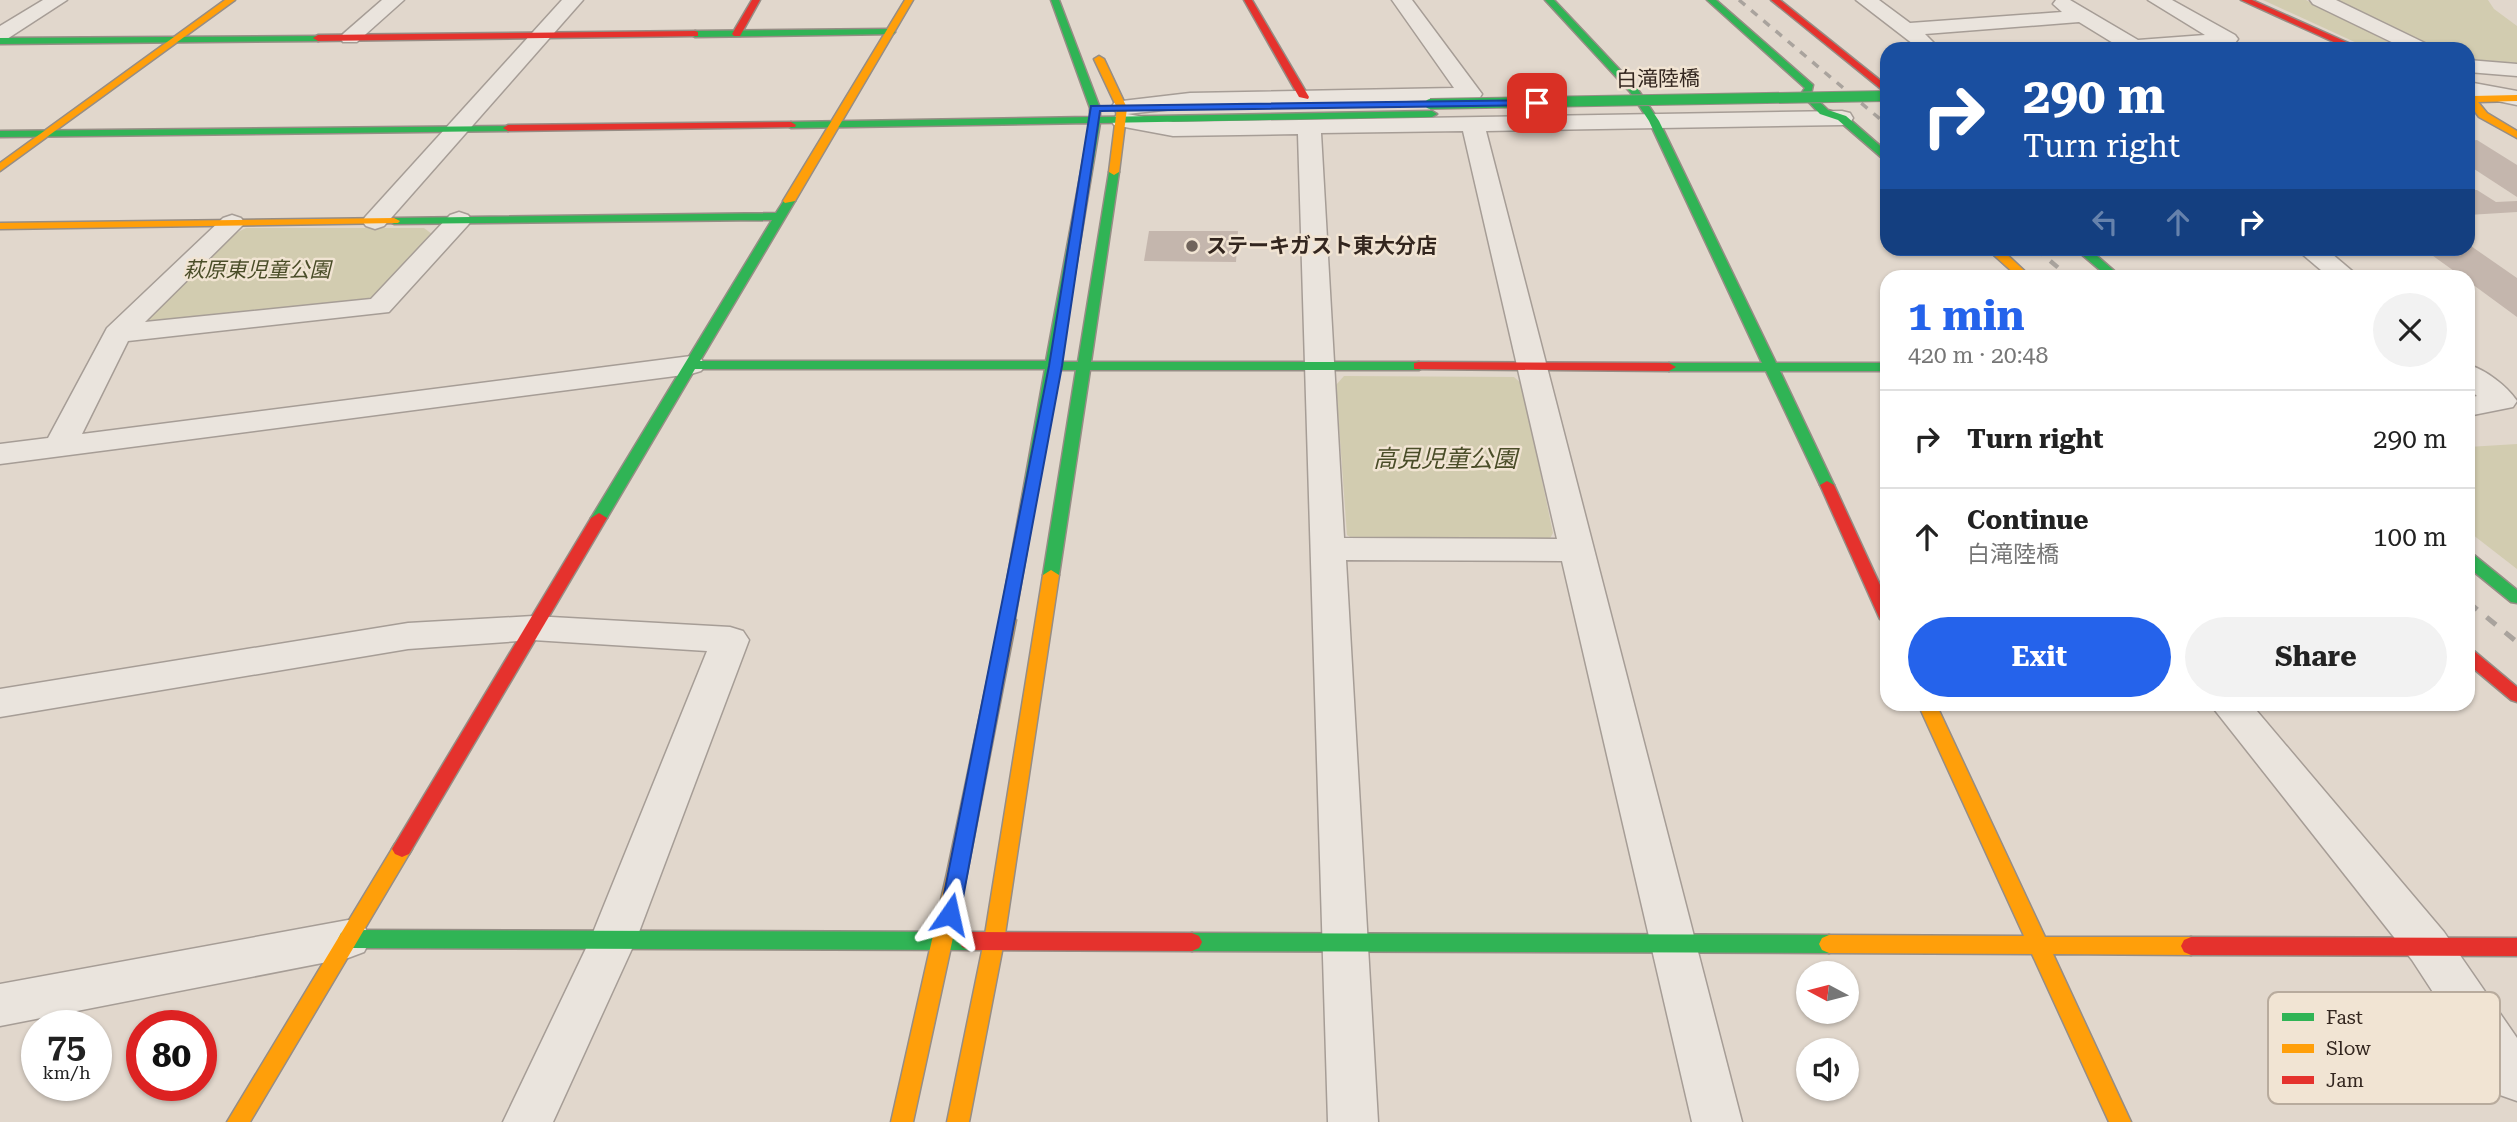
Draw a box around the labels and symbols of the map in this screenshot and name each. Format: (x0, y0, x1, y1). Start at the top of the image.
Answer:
street label: 白滝陸橋 (1616, 66, 1700, 92)
pin (1507, 73, 1567, 133)
place label: ステーキガスト東大分店 (1206, 234, 1437, 258)
marker: ステーキガスト東大分店 (1184, 238, 1200, 254)
park label: 萩原東児童公園 (184, 258, 333, 282)
park label: 高見児童公園 (1373, 445, 1520, 473)
position arrow (913, 877, 987, 951)
north arrow (1796, 961, 1858, 1024)
legend (2268, 992, 2500, 1104)
text: Fast (2326, 1006, 2363, 1029)
speed limit sign: 80 (126, 1010, 217, 1101)
text: Slow (2326, 1037, 2371, 1060)
text: Jam (2326, 1069, 2364, 1092)

